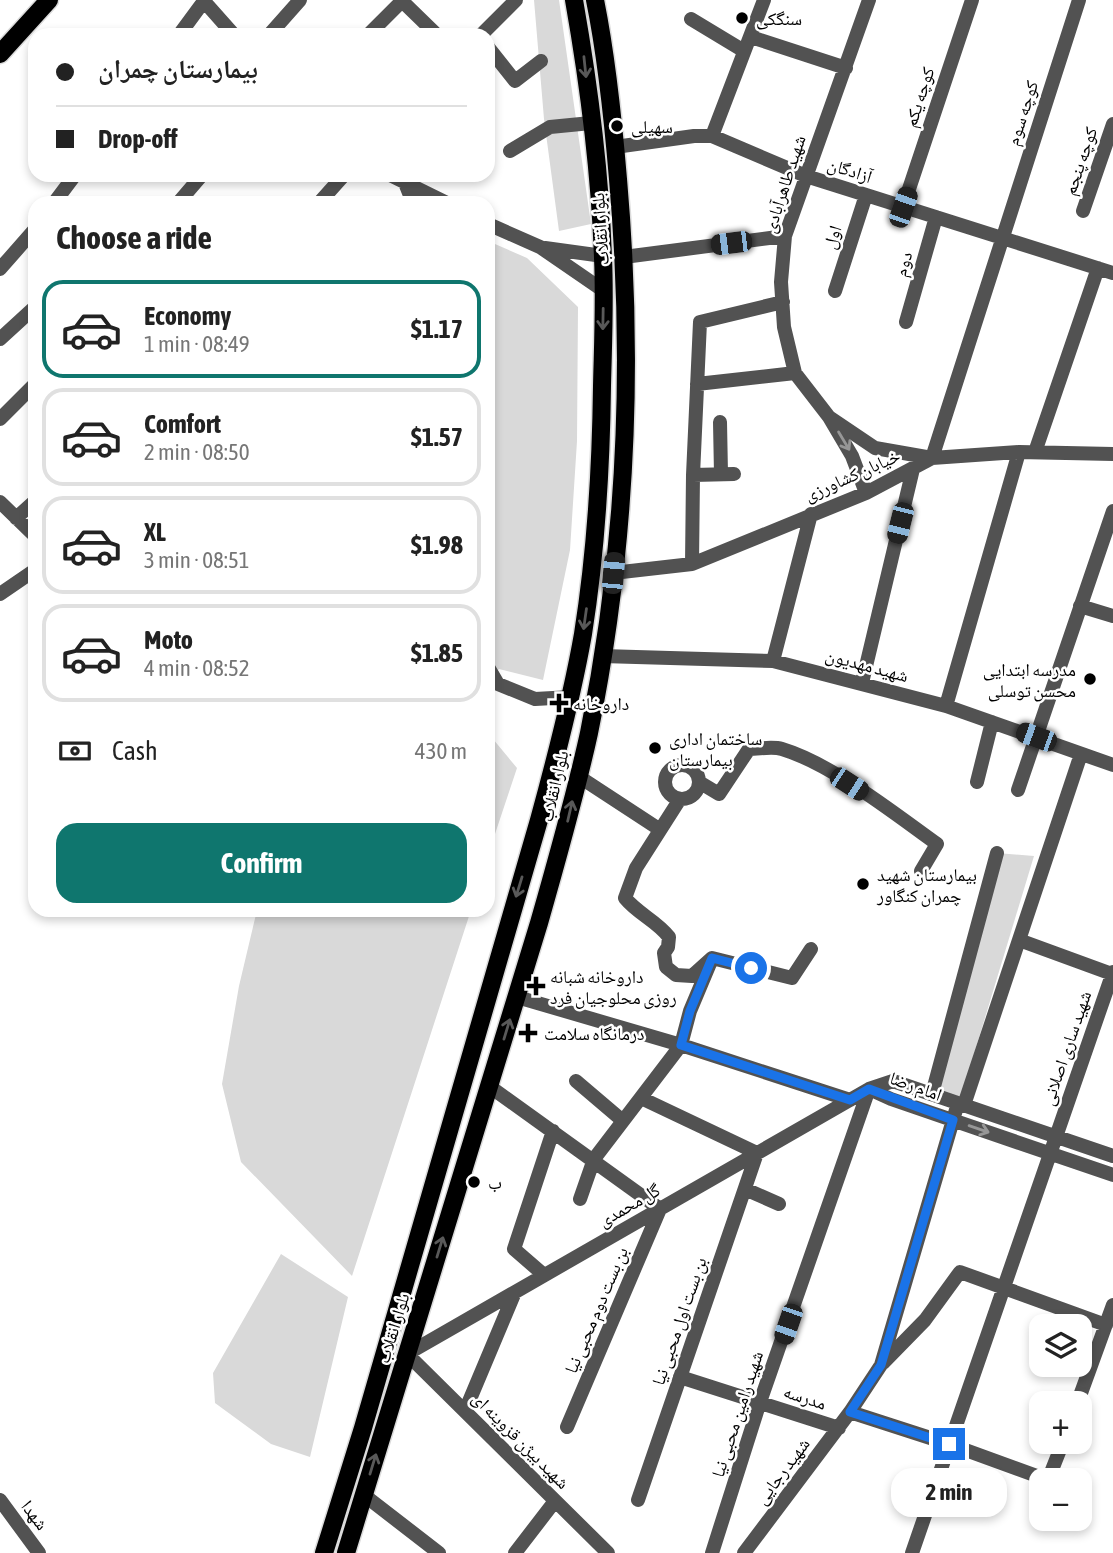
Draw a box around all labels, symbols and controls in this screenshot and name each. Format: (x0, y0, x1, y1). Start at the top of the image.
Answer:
place label: سنگکی (756, 8, 802, 30)
marker: سنگکی (734, 10, 750, 26)
text: بیمارستان چمران (98, 54, 258, 84)
one-way arrow (579, 56, 592, 78)
street label: کوچه یکم (899, 64, 941, 130)
street label: کوچه سوم (1002, 77, 1044, 149)
place label: سهیلی (631, 116, 673, 138)
marker: سهیلی (609, 118, 625, 134)
text: Drop-off (98, 124, 178, 154)
street label: کوچه پنجم (1059, 124, 1104, 199)
street label: شهید طاهرآبادی (758, 133, 811, 236)
street label: آزادگان (825, 153, 875, 188)
car (887, 184, 920, 230)
street label: بلوار انقلاب (587, 192, 614, 266)
text: Choose a ride (56, 219, 212, 256)
street label: اول (818, 223, 847, 252)
car (709, 230, 754, 256)
street label: دوم (890, 249, 918, 279)
icon: car (60, 298, 123, 361)
text: Economy (144, 301, 231, 331)
one-way arrow (596, 307, 610, 330)
text: $1.17 (411, 314, 463, 344)
text: 1 min · 08:49 (144, 331, 250, 357)
icon: car (60, 406, 123, 469)
text: Comfort (144, 409, 221, 439)
text: $1.57 (411, 422, 463, 452)
one-way arrow (837, 431, 851, 451)
text: 2 min · 08:50 (144, 439, 250, 465)
street label: خیابان کشاورزی (801, 445, 903, 506)
car (885, 500, 916, 546)
icon: car (60, 514, 123, 577)
text: XL (144, 517, 166, 547)
text: $1.98 (411, 530, 463, 560)
text: 3 min · 08:51 (144, 547, 250, 573)
car (601, 551, 626, 595)
one-way arrow (578, 607, 591, 630)
icon: car (60, 622, 123, 685)
text: Moto (144, 625, 193, 655)
text: $1.85 (411, 638, 463, 668)
street label: شهید مهدیون (823, 644, 911, 687)
text: 4 min · 08:52 (144, 655, 250, 681)
place label: مدرسه ابتدایی محسن توسلی (983, 659, 1076, 702)
marker: مدرسه ابتدایی محسن توسلی (1082, 671, 1098, 687)
place label: داروخانه (573, 693, 629, 714)
marker: داروخانه (551, 695, 567, 711)
car (1013, 720, 1060, 754)
place label: ساختمان اداری بیمارستان (669, 728, 762, 771)
icon: cash (56, 732, 94, 770)
text: Cash (112, 736, 158, 766)
text: 430 m (415, 738, 467, 764)
marker: ساختمان اداری بیمارستان (647, 740, 663, 756)
street label: بلوار انقلاب (536, 748, 573, 824)
car (826, 764, 873, 804)
one-way arrow (564, 800, 577, 823)
button: Confirm (56, 823, 467, 903)
place label: بیمارستان شهید چمران کنگاور (876, 864, 977, 907)
one-way arrow (512, 876, 525, 898)
marker: بیمارستان شهید چمران کنگاور (855, 876, 871, 892)
route start (735, 952, 767, 984)
place label: داروخانه شبانه روزی محلوجیان فرد (550, 966, 677, 1009)
marker: داروخانه شبانه روزی محلوجیان فرد (528, 978, 544, 994)
street label: شهید ساری اصلانی (1037, 988, 1096, 1108)
one-way arrow (501, 1019, 514, 1041)
marker: درمانگاه سلامت (518, 1023, 538, 1043)
place label: درمانگاه سلامت (544, 1023, 644, 1044)
street label: امام رضا (886, 1067, 945, 1107)
one-way arrow (967, 1124, 989, 1136)
place label: ب (488, 1172, 502, 1193)
marker: ب (466, 1174, 482, 1190)
street label: گل محمدی (594, 1179, 665, 1232)
one-way arrow (434, 1236, 447, 1258)
street label: بن بست دوم محبی نیا (560, 1244, 634, 1377)
street label: بن بست اول محبی نیا (647, 1254, 712, 1388)
street label: بلوار انقلاب (372, 1290, 414, 1366)
car (772, 1301, 805, 1347)
map controls (1029, 1314, 1092, 1531)
button: layers (1029, 1314, 1092, 1377)
street label: شهید رامین محبی نیا (707, 1348, 768, 1480)
street label: مدرسه (781, 1380, 829, 1414)
street label: شهید بیژن قزوینه ای (467, 1387, 574, 1494)
button: + (1029, 1391, 1092, 1454)
route end (933, 1428, 965, 1460)
street label: شهید رجایی (750, 1434, 815, 1509)
one-way arrow (368, 1454, 381, 1476)
callout: 2 min (891, 1468, 1007, 1518)
button: − (1029, 1468, 1092, 1531)
text: 2 min (926, 1479, 972, 1505)
street label: شهدا (17, 1496, 53, 1534)

